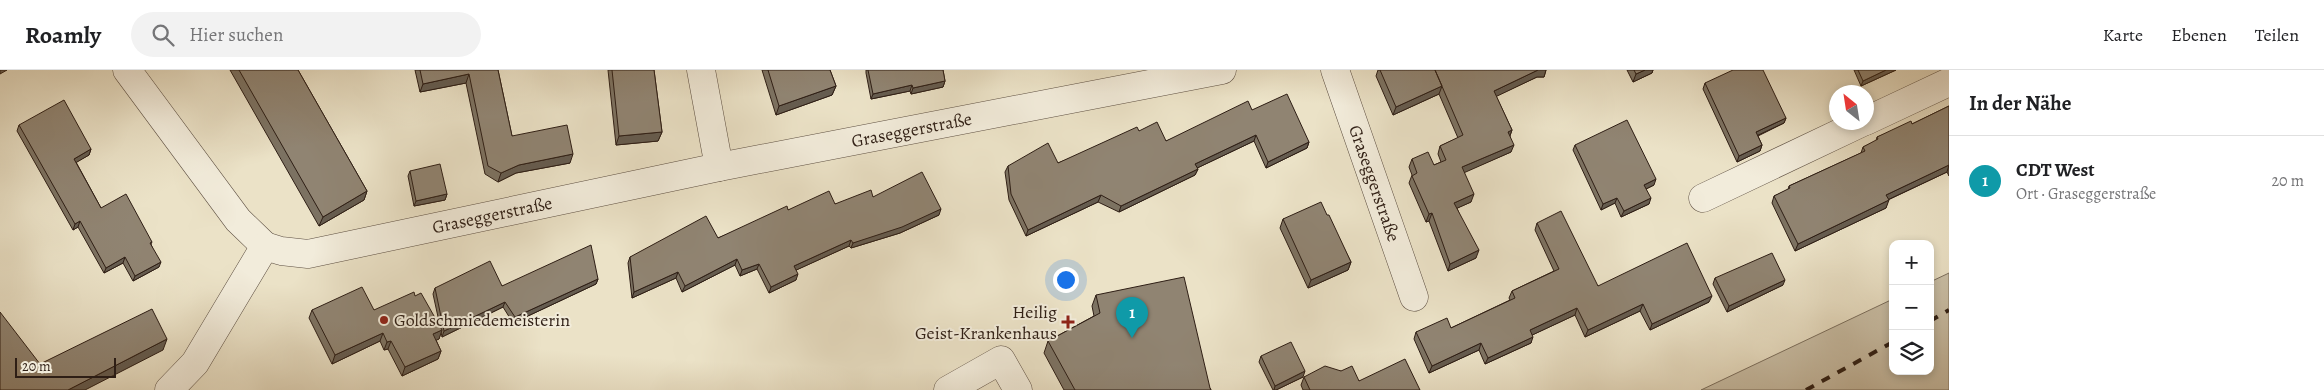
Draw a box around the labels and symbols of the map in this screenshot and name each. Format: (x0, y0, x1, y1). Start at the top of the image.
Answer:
north arrow (1829, 85, 1874, 130)
street label: Graseggerstraße (849, 107, 974, 153)
street label: Graseggerstraße (1343, 122, 1406, 245)
street label: Graseggerstraße (430, 191, 554, 239)
your location (1053, 267, 1079, 293)
pin: 1 (1116, 297, 1148, 338)
place label: Heilig Geist-Krankenhaus (915, 300, 1057, 345)
place label: Goldschmiedemeisterin (394, 308, 570, 332)
marker: Goldschmiedemeisterin (378, 314, 390, 326)
marker: Heilig Geist-Krankenhaus (1061, 315, 1075, 329)
scale bar (15, 355, 116, 378)

